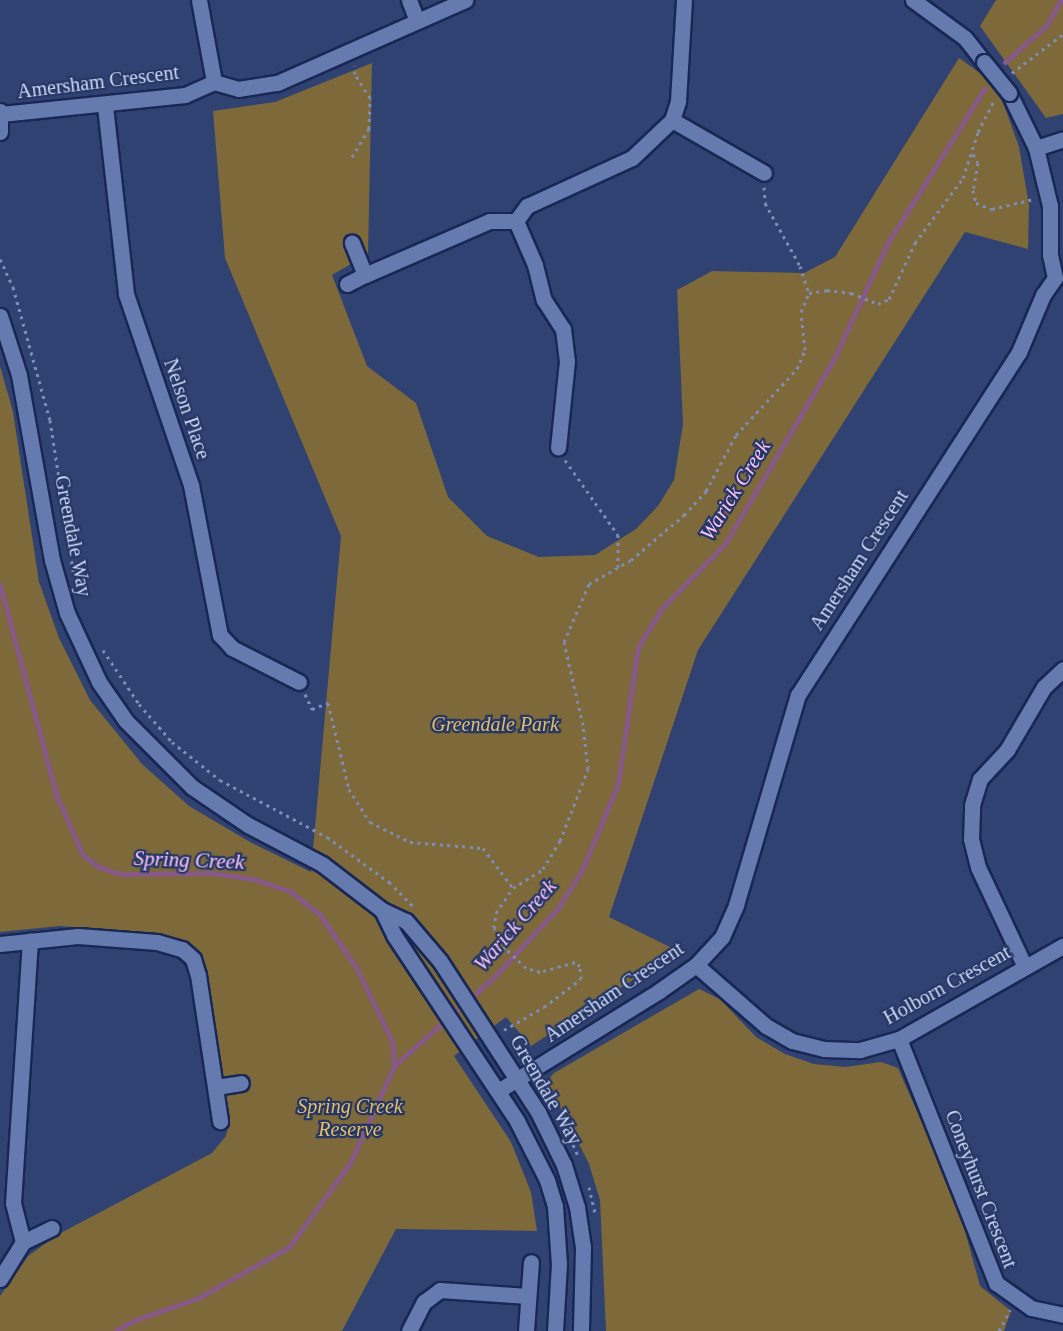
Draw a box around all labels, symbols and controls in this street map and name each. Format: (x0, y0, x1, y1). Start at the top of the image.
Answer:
street label: Amersham Crescent (16, 60, 180, 104)
street label: Nelson Place (159, 355, 215, 463)
water label: Warick Creek (694, 435, 776, 545)
street label: Greendale Way (49, 473, 97, 599)
street label: Amersham Crescent (805, 485, 913, 635)
park label: Greendale Park (431, 712, 559, 736)
water label: Spring Creek (133, 845, 245, 875)
water label: Warick Creek (468, 874, 562, 976)
street label: Amersham Crescent (540, 937, 688, 1047)
street label: Holborn Crescent (879, 940, 1015, 1030)
street label: Greendale Way (505, 1031, 587, 1149)
park label: Spring Creek Reserve (297, 1094, 403, 1141)
street label: Coneyhurst Crescent (940, 1107, 1022, 1271)

